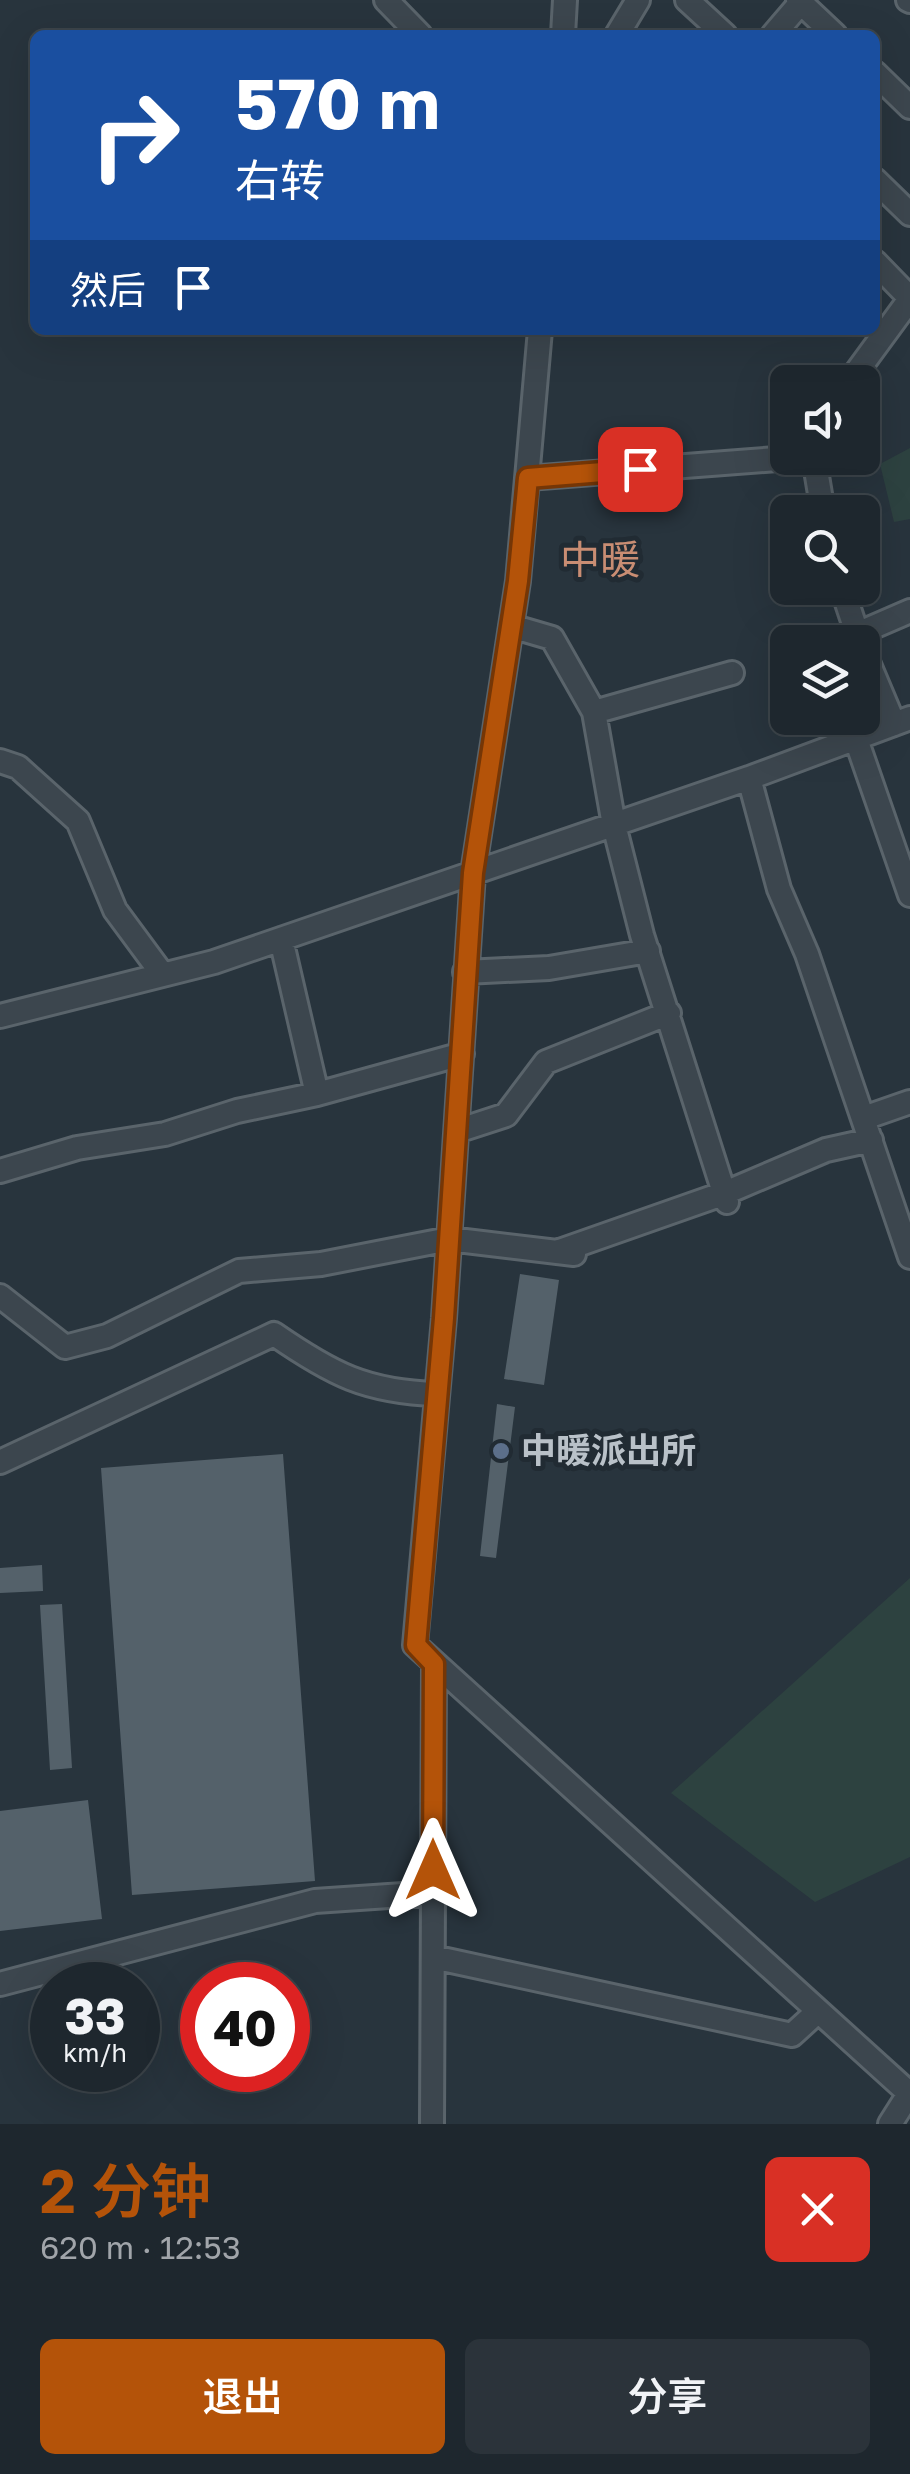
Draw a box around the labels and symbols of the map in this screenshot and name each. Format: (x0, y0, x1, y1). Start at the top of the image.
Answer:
pin (598, 427, 683, 512)
district label: 中暖 (560, 535, 640, 583)
place label: 中暖派出所 (521, 1429, 696, 1471)
marker: 中暖派出所 (490, 1440, 512, 1462)
position arrow (381, 1818, 485, 1922)
speed limit sign: 40 (180, 1962, 310, 2092)

